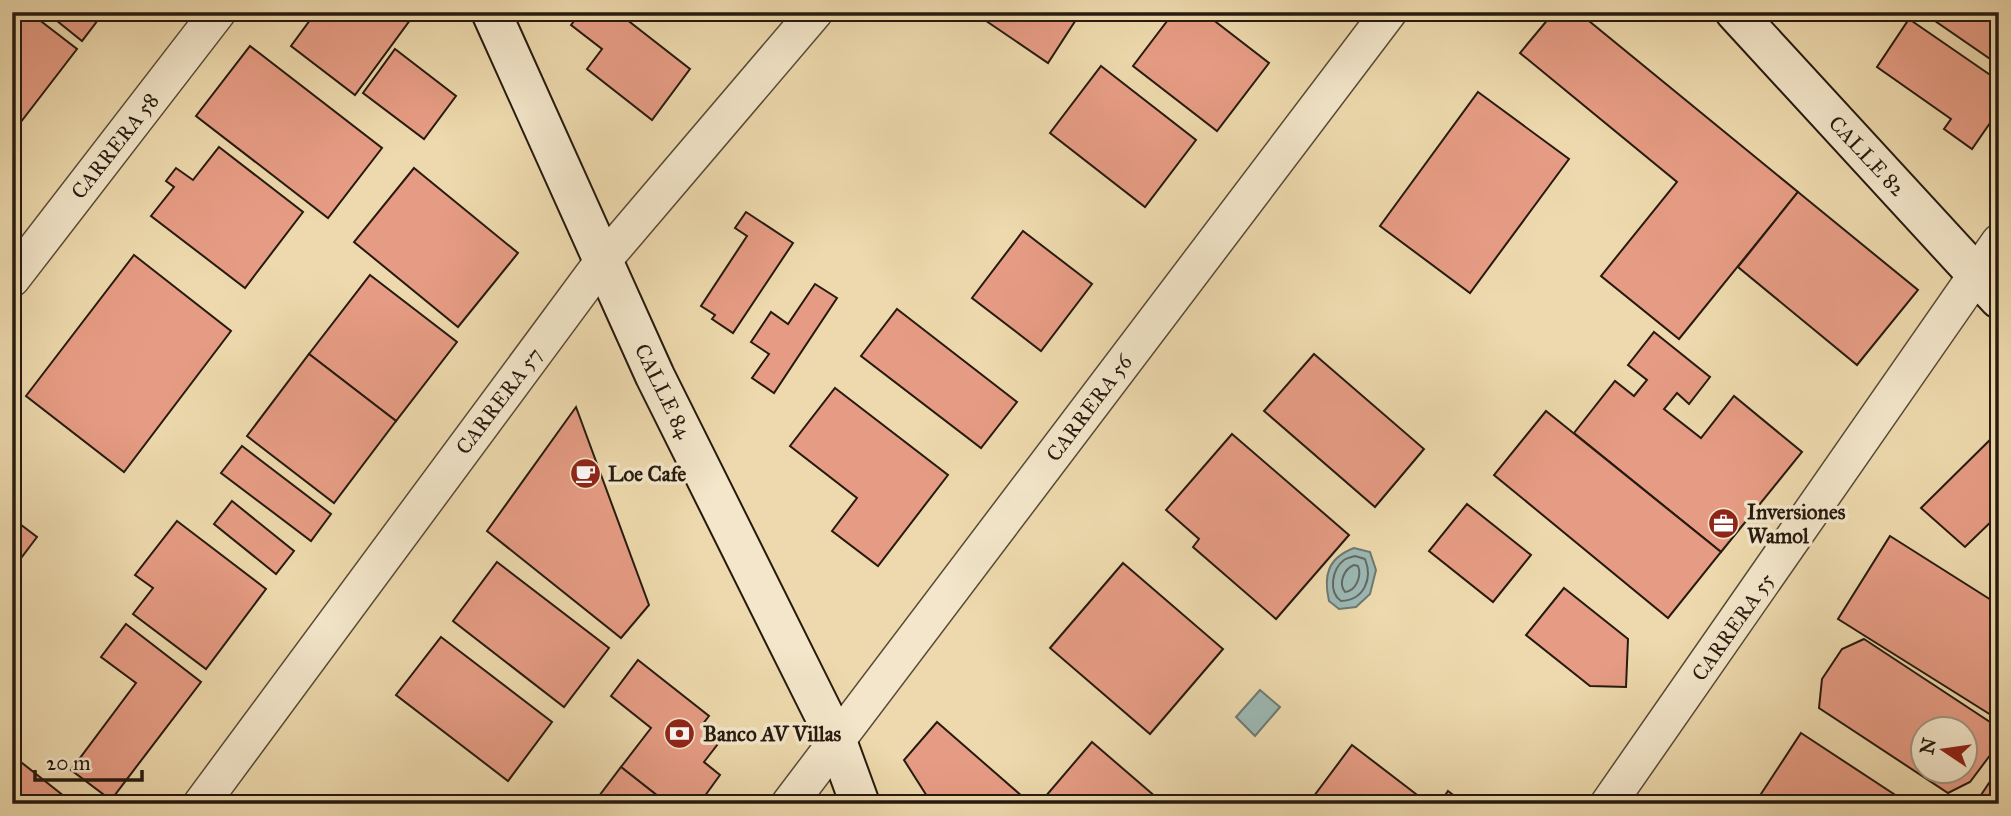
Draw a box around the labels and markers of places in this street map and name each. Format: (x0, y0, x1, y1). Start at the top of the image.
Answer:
cafe icon: Loe Cafe (568, 457, 602, 491)
place label: Loe Cafe (608, 461, 687, 487)
place label: Inversiones Wamol (1747, 499, 1846, 549)
office icon: Inversiones Wamol (1707, 507, 1741, 541)
bank icon: Banco AV Villas (663, 717, 697, 751)
place label: Banco AV Villas (703, 721, 842, 747)

